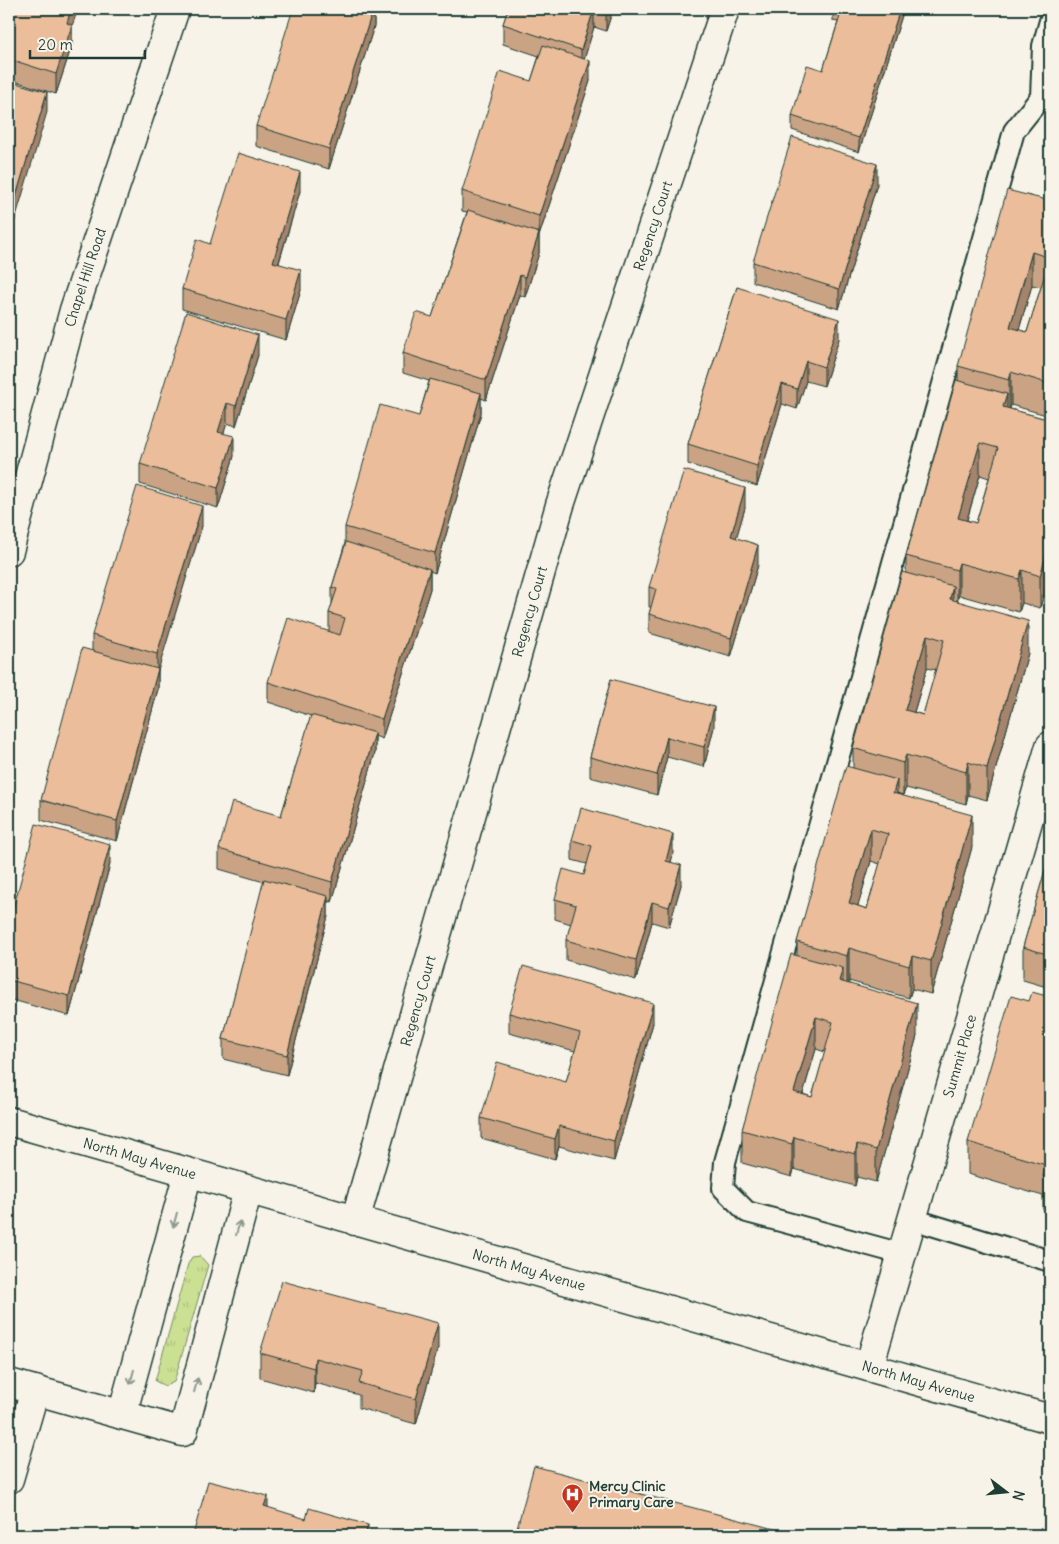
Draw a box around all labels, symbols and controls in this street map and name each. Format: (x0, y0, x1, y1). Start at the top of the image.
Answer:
scale bar (30, 28, 145, 60)
text: 20 m (38, 35, 73, 54)
street label: Regency Court (630, 178, 676, 273)
street label: Chapel Hill Road (61, 226, 110, 329)
street label: Regency Court (508, 564, 551, 659)
street label: Regency Court (396, 953, 440, 1048)
street label: Summit Place (939, 1012, 980, 1100)
street label: North May Avenue (81, 1134, 198, 1183)
one-way arrow (170, 1211, 179, 1227)
one-way arrow (234, 1221, 243, 1237)
street label: North May Avenue (471, 1245, 588, 1295)
street label: North May Avenue (860, 1357, 977, 1406)
one-way arrow (127, 1368, 137, 1384)
one-way arrow (191, 1378, 201, 1394)
north arrow (982, 1466, 1032, 1516)
place label: Mercy Clinic Primary Care (589, 1477, 674, 1511)
hospital icon: Mercy Clinic Primary Care (561, 1482, 585, 1513)
text: N (1009, 1488, 1028, 1503)

